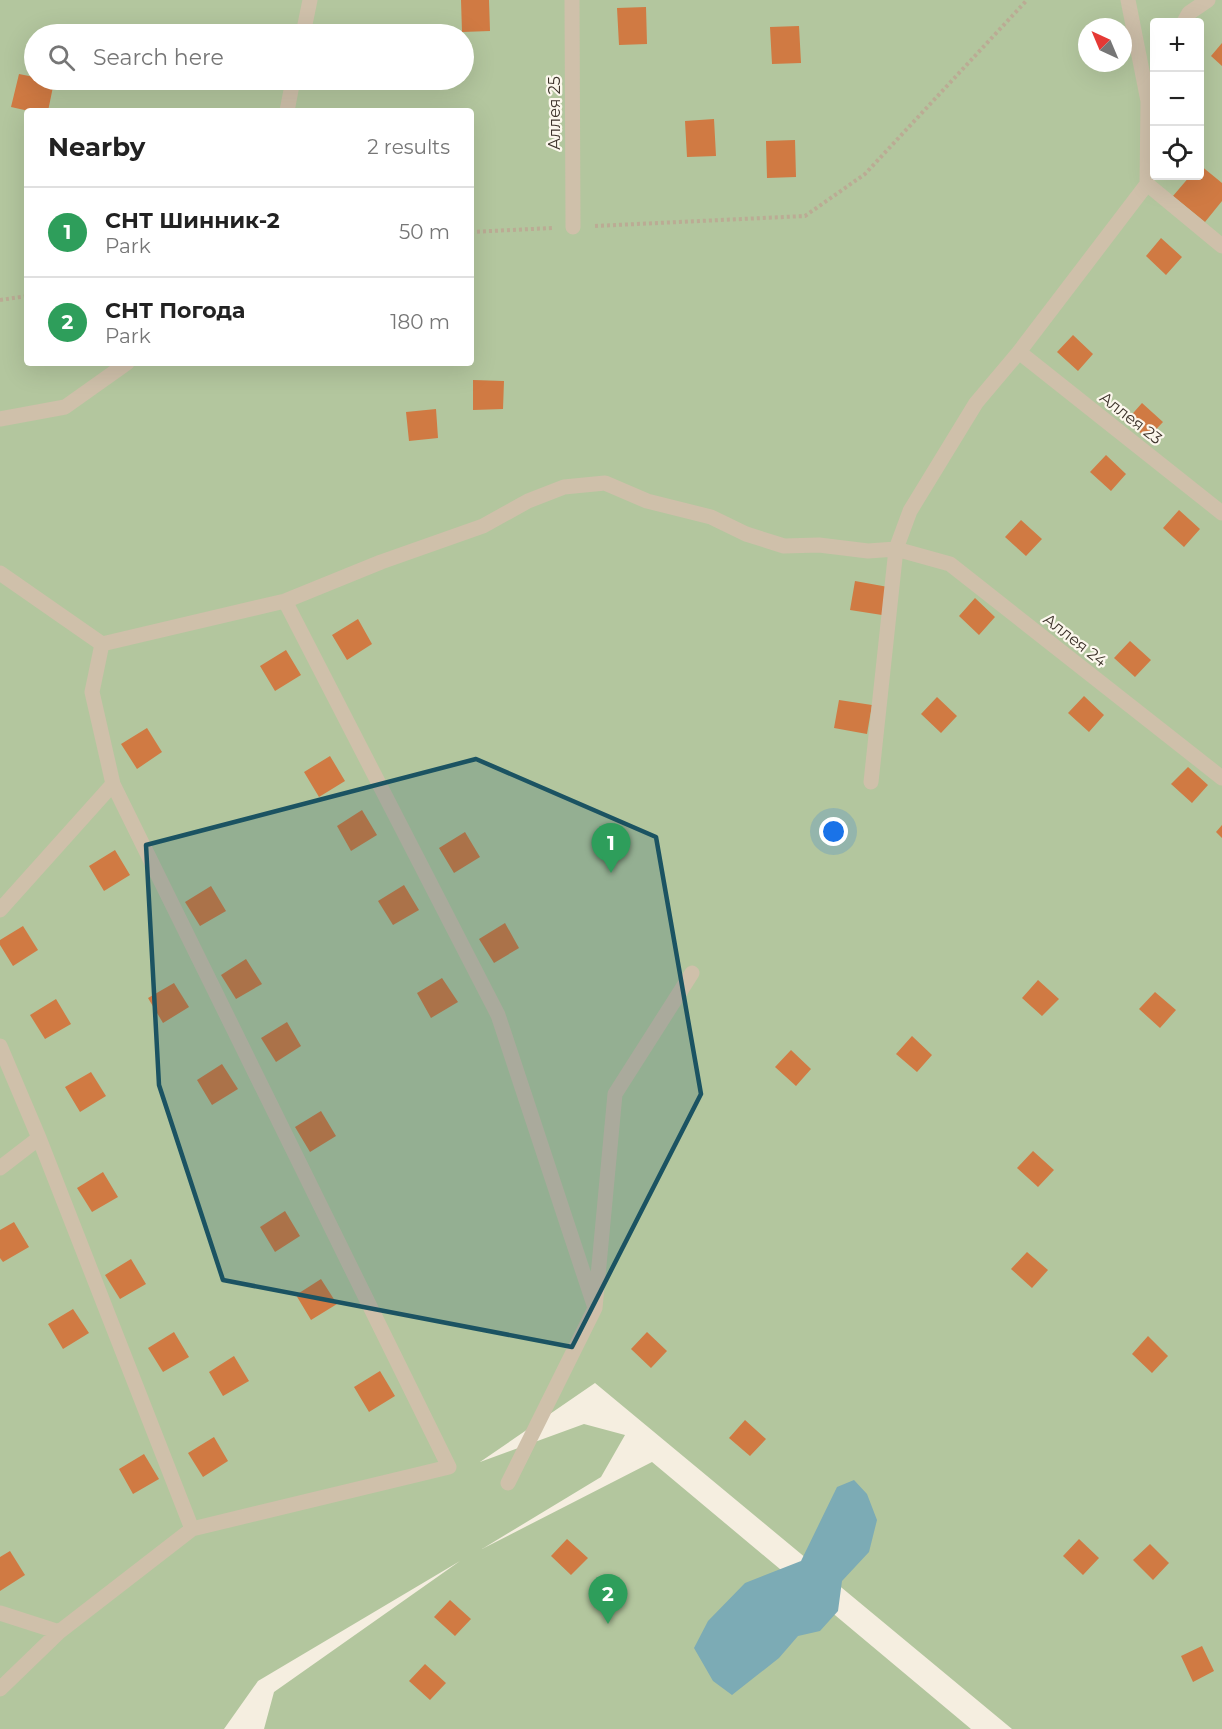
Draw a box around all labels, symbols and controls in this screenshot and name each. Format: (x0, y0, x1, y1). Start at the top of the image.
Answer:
north arrow (1078, 18, 1132, 72)
map controls (1150, 18, 1204, 180)
button: + (1150, 18, 1204, 72)
search box (24, 24, 474, 90)
icon: search (45, 41, 78, 74)
text: Search here (93, 44, 224, 71)
button: − (1150, 72, 1204, 126)
street label: Аллея 25 (545, 76, 564, 150)
button: locate (1150, 126, 1204, 180)
text: Nearby (48, 131, 145, 163)
text: 2 results (367, 135, 450, 159)
text: СНТ Шинник-2 (105, 207, 280, 234)
text: 1 (64, 220, 71, 244)
text: 50 m (399, 220, 450, 244)
text: Park (105, 234, 151, 258)
text: СНТ Погода (105, 297, 245, 324)
text: 2 (62, 310, 73, 334)
text: 180 m (390, 310, 450, 334)
text: Park (105, 324, 151, 348)
street label: Аллея 23 (1096, 388, 1166, 448)
street label: Аллея 24 (1040, 609, 1111, 671)
your location (819, 817, 848, 846)
pin: 1 (592, 824, 630, 873)
pin: 2 (588, 1574, 628, 1624)

